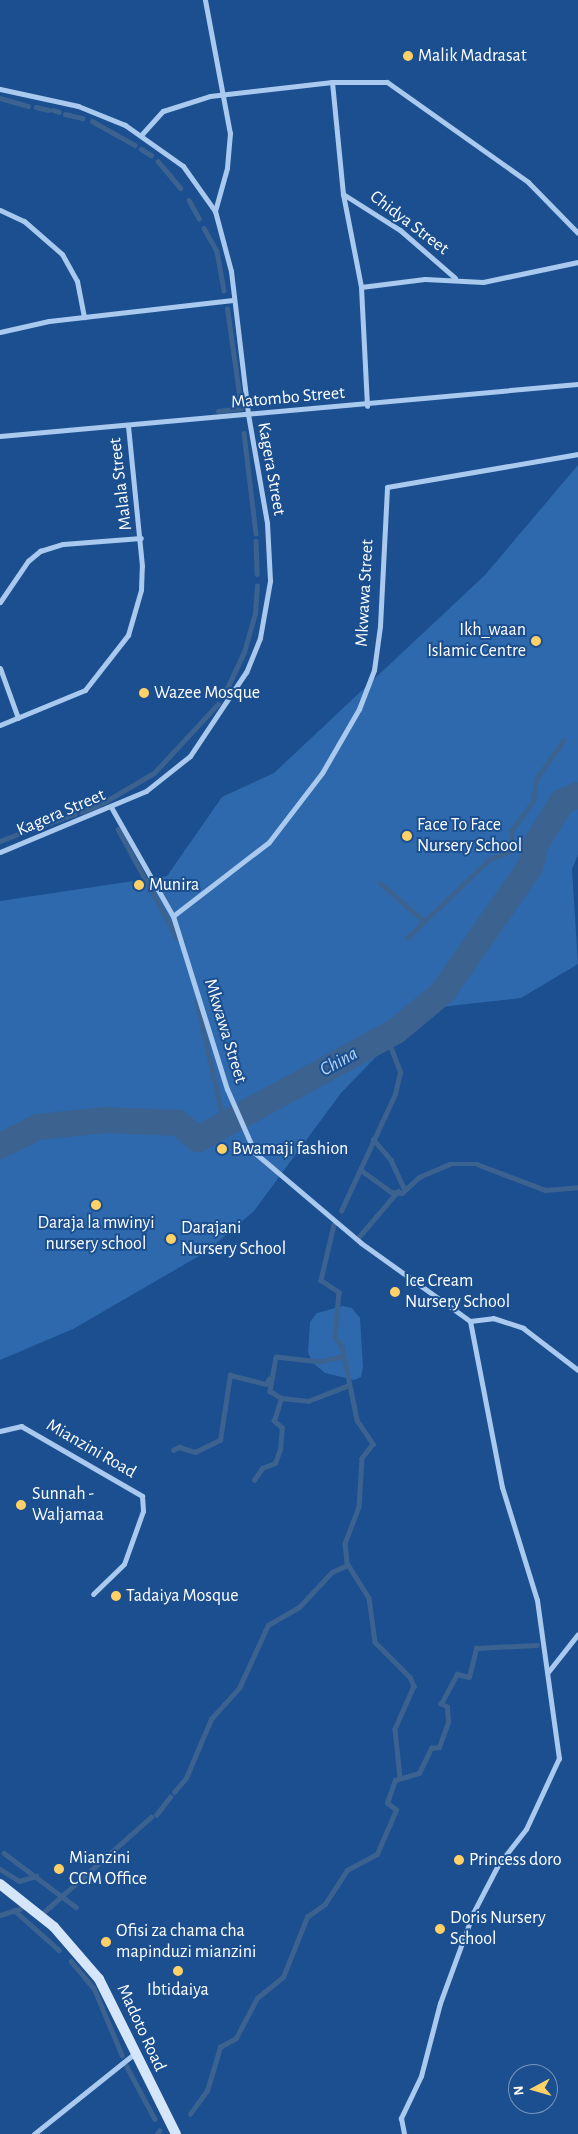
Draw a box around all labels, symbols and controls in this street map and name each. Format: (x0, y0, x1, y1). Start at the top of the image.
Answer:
place label: Malik Madrasat (418, 45, 527, 67)
marker: Malik Madrasat (402, 50, 414, 62)
street label: Chidya Street (365, 186, 453, 260)
street label: Matombo Street (230, 382, 346, 414)
street label: Kagera Street (252, 421, 290, 517)
street label: Malala Street (105, 436, 137, 532)
street label: Mkwawa Street (351, 539, 379, 647)
place label: Ikh_waan Islamic Centre (427, 620, 526, 662)
marker: Ikh_waan Islamic Centre (530, 635, 542, 647)
place label: Wazee Mosque (154, 682, 260, 704)
marker: Wazee Mosque (138, 687, 150, 699)
street label: Kagera Street (13, 785, 109, 841)
place label: Face To Face Nursery School (417, 815, 522, 858)
marker: Face To Face Nursery School (401, 830, 413, 842)
place label: Munira (149, 874, 199, 896)
marker: Munira (133, 879, 145, 891)
street label: Mkwawa Street (199, 976, 251, 1086)
water label: China (316, 1042, 362, 1082)
place label: Bwamaji fashion (232, 1138, 348, 1160)
marker: Bwamaji fashion (216, 1143, 228, 1155)
marker: Daraja la mwinyi nursery school (90, 1199, 102, 1211)
place label: Daraja la mwinyi nursery school (37, 1213, 155, 1256)
place label: Darajani Nursery School (181, 1218, 286, 1260)
marker: Darajani Nursery School (165, 1233, 177, 1245)
place label: Ice Cream Nursery School (405, 1271, 510, 1314)
marker: Ice Cream Nursery School (389, 1286, 401, 1298)
street label: Mianzini Road (42, 1415, 140, 1483)
place label: Sunnah - Waljamaa (32, 1484, 104, 1526)
marker: Sunnah - Waljamaa (14, 1498, 28, 1512)
place label: Tadaiya Mosque (126, 1585, 239, 1607)
marker: Tadaiya Mosque (110, 1590, 122, 1602)
place label: Mianzini CCM Office (69, 1848, 147, 1890)
place label: Princess doro (469, 1849, 562, 1871)
marker: Princess doro (453, 1854, 465, 1866)
marker: Mianzini CCM Office (53, 1863, 65, 1875)
place label: Doris Nursery School (450, 1908, 546, 1950)
place label: Ofisi za chama cha mapinduzi mianzini (116, 1921, 256, 1964)
marker: Doris Nursery School (434, 1923, 446, 1935)
marker: Ofisi za chama cha mapinduzi mianzini (100, 1936, 112, 1948)
marker: Ibtidaiya (172, 1965, 184, 1977)
place label: Ibtidaiya (147, 1979, 209, 2001)
street label: Madoto Road (111, 1981, 171, 2075)
north arrow (508, 2064, 558, 2114)
text: N (512, 2085, 527, 2096)

